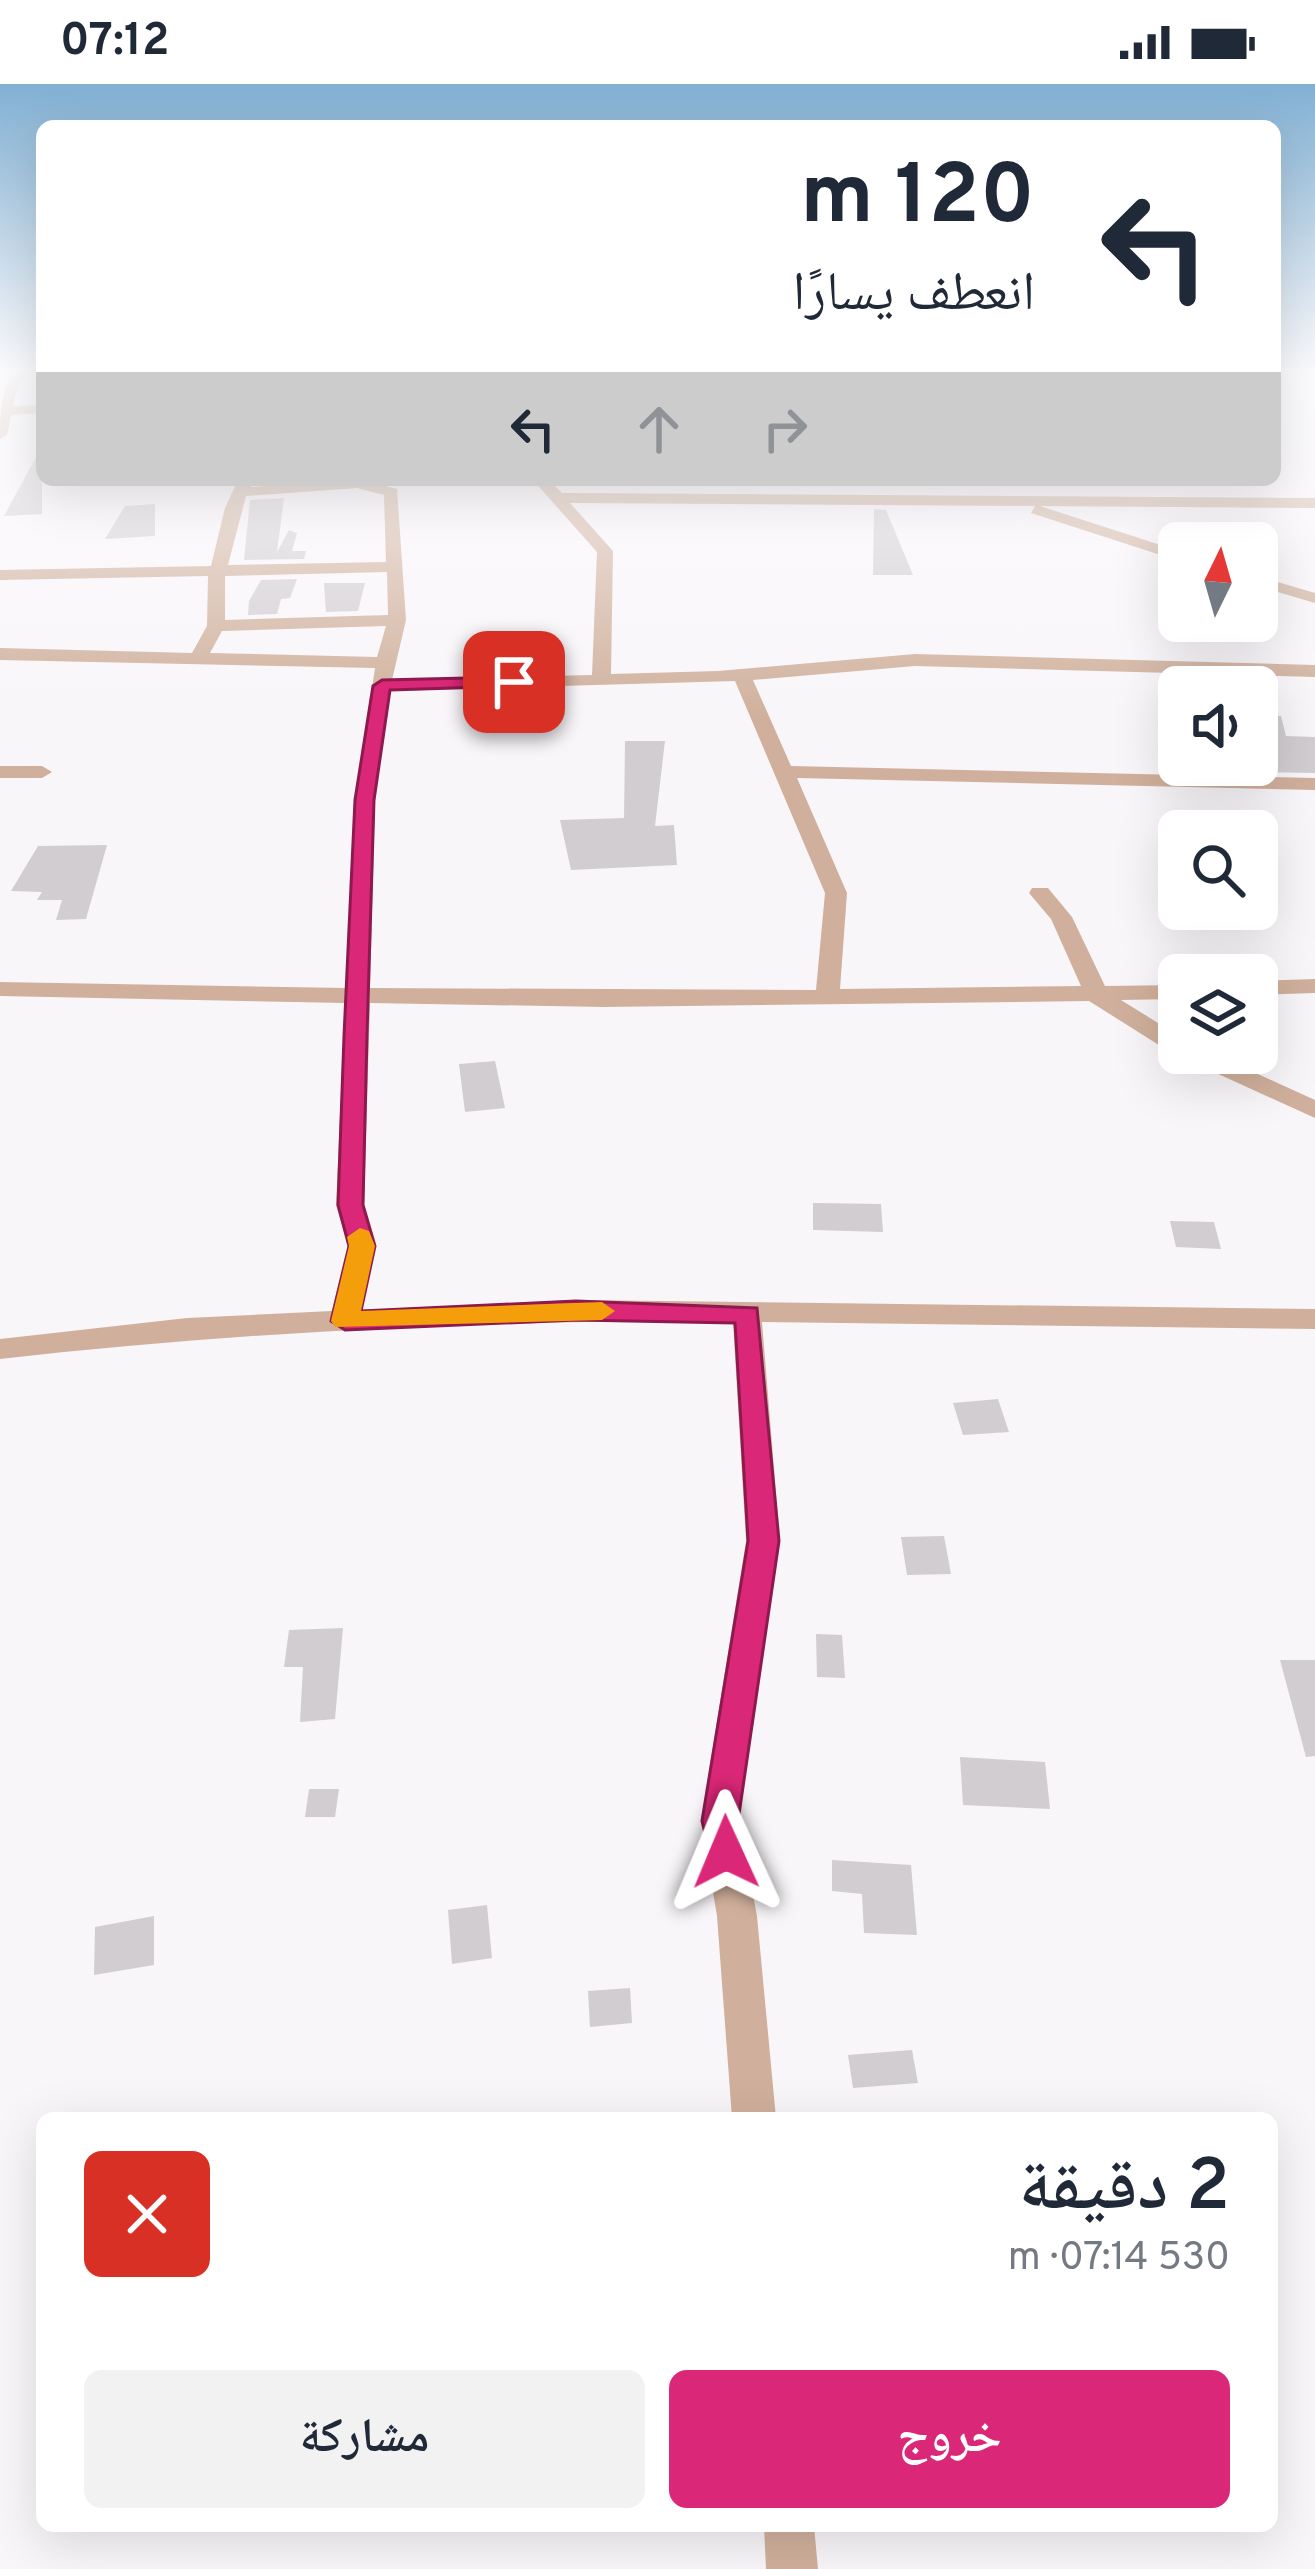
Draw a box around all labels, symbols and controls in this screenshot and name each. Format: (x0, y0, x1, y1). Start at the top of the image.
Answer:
text: 07:12 (60, 14, 169, 71)
text: 120 m (800, 147, 1035, 253)
icon: left (1077, 168, 1233, 324)
text: انعطف يسارًا (792, 261, 1035, 330)
icon: left (500, 396, 566, 462)
icon: ahead (626, 396, 692, 462)
icon: right (752, 396, 818, 462)
north arrow (1158, 522, 1278, 642)
map controls (1158, 522, 1278, 1074)
pin (463, 631, 565, 733)
icon: arrive (481, 649, 547, 715)
button: sound (1158, 666, 1278, 786)
button: search (1158, 810, 1278, 930)
button: layers (1158, 954, 1278, 1074)
position arrow (663, 1789, 789, 1915)
text: 2 دقيقة (1019, 2144, 1230, 2236)
button: close (84, 2151, 210, 2277)
text: 530 m · 07:14 (1008, 2235, 1230, 2284)
button: مشاركة (84, 2370, 645, 2508)
button: خروج (669, 2370, 1230, 2508)

